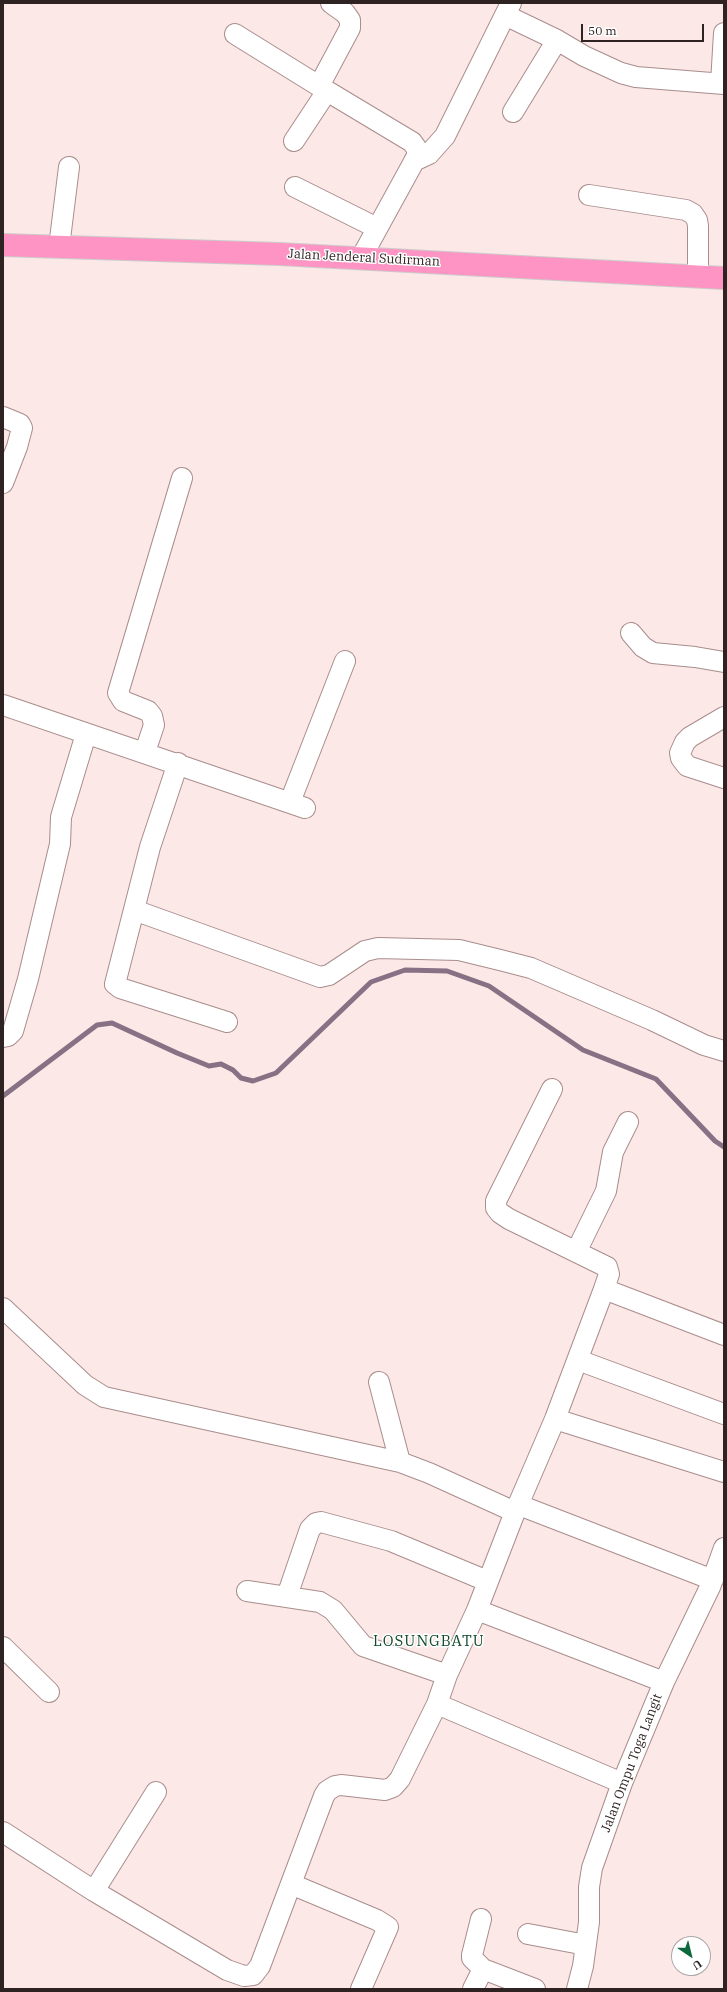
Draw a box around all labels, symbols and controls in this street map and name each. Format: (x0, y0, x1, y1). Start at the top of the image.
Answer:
scale bar (583, 16, 706, 42)
text: 50 m (588, 23, 617, 38)
street label: Jalan Jenderal Sudirman (288, 246, 440, 270)
district label: LOSUNGBATU (373, 1633, 485, 1651)
street label: Jalan Ompu Toga Langit (598, 1691, 666, 1835)
north arrow (671, 1936, 711, 1976)
text: U (690, 1957, 705, 1973)

